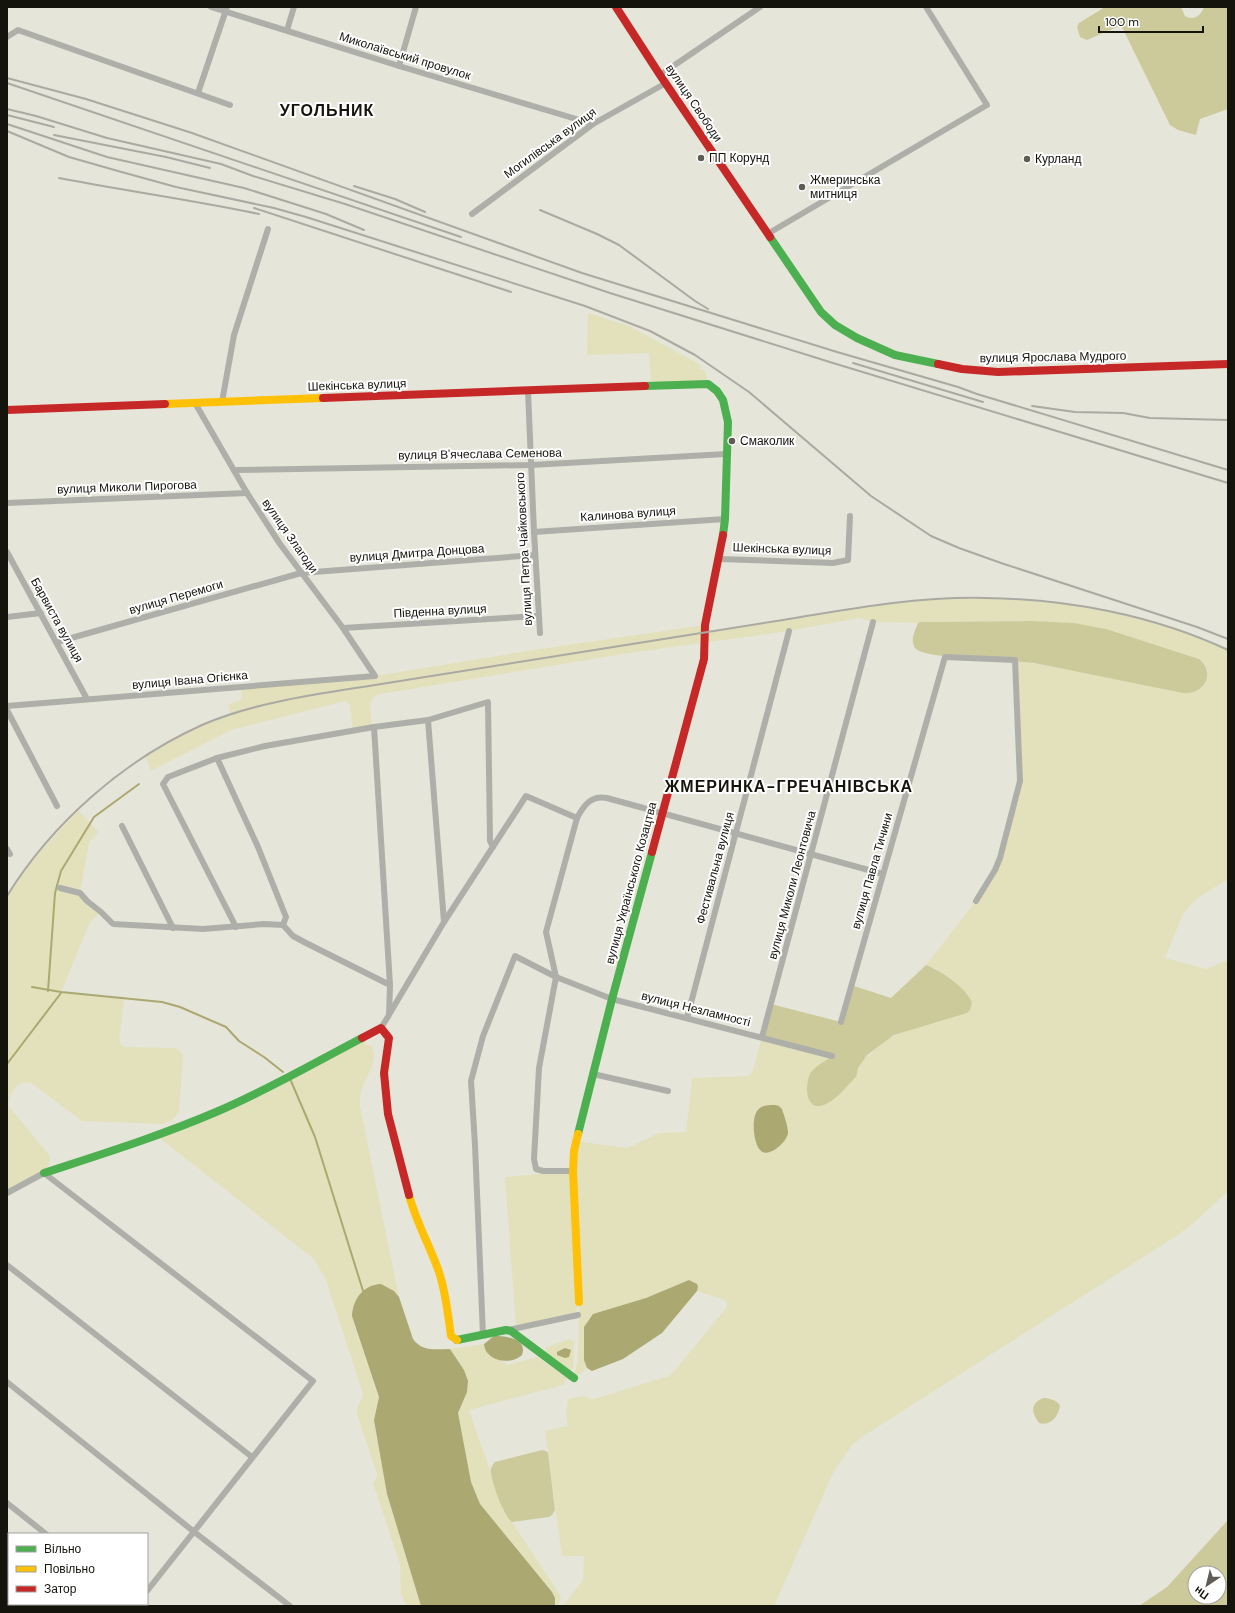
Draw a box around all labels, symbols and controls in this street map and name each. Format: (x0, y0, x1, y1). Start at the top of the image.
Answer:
scale bar (1099, 8, 1203, 34)
text: 100 m (1105, 14, 1139, 30)
street label: Миколаївський провулок (337, 28, 473, 84)
street label: вулиця Свободи (662, 61, 726, 145)
district label: УГОЛЬНИК (280, 100, 374, 121)
street label: Могилівська вулиця (501, 104, 599, 182)
place label: ПП Корунд (709, 150, 769, 166)
place label: Курланд (1035, 151, 1081, 167)
marker: ПП Корунд (696, 153, 706, 163)
marker: Курланд (1022, 154, 1032, 164)
place label: Жмеринська митниця (810, 172, 881, 202)
marker: Жмеринська митниця (797, 182, 807, 192)
street label: вулиця Ярослава Мудрого (979, 348, 1127, 366)
street label: Шекінська вулиця (307, 375, 407, 395)
place label: Смаколик (740, 433, 795, 449)
marker: Смаколик (727, 436, 737, 446)
street label: вулиця В'ячеслава Семенова (398, 445, 562, 463)
street label: вулиця Петра Чайковського (512, 471, 536, 626)
street label: вулиця Миколи Пирогова (57, 477, 198, 497)
street label: вулиця Злагоди (258, 496, 322, 576)
street label: Калинова вулиця (580, 503, 676, 525)
street label: Шекінська вулиця (732, 539, 832, 559)
street label: вулиця Дмитра Донцова (349, 540, 485, 566)
street label: Барвиста вулиця (27, 575, 87, 665)
street label: вулиця Перемоги (127, 576, 225, 618)
street label: Південна вулиця (393, 601, 487, 621)
street label: вулиця Івана Огієнка (131, 667, 249, 693)
district label: ЖМЕРИНКА-ГРЕЧАНІВСЬКА (664, 776, 913, 797)
street label: вулиця Українського Козацтва (602, 800, 660, 966)
street label: вулиця Миколи Леонтовича (764, 809, 820, 961)
street label: Фестивальна вулиця (692, 810, 738, 926)
street label: вулиця Павла Тичини (848, 811, 896, 931)
street label: вулиця Незламності (640, 988, 752, 1030)
legend (8, 1533, 148, 1605)
text: Вільно (44, 1541, 82, 1557)
text: Повільно (44, 1561, 95, 1577)
north arrow (1187, 1565, 1227, 1605)
text: Затор (44, 1581, 77, 1597)
text: Пн (1191, 1583, 1211, 1603)

